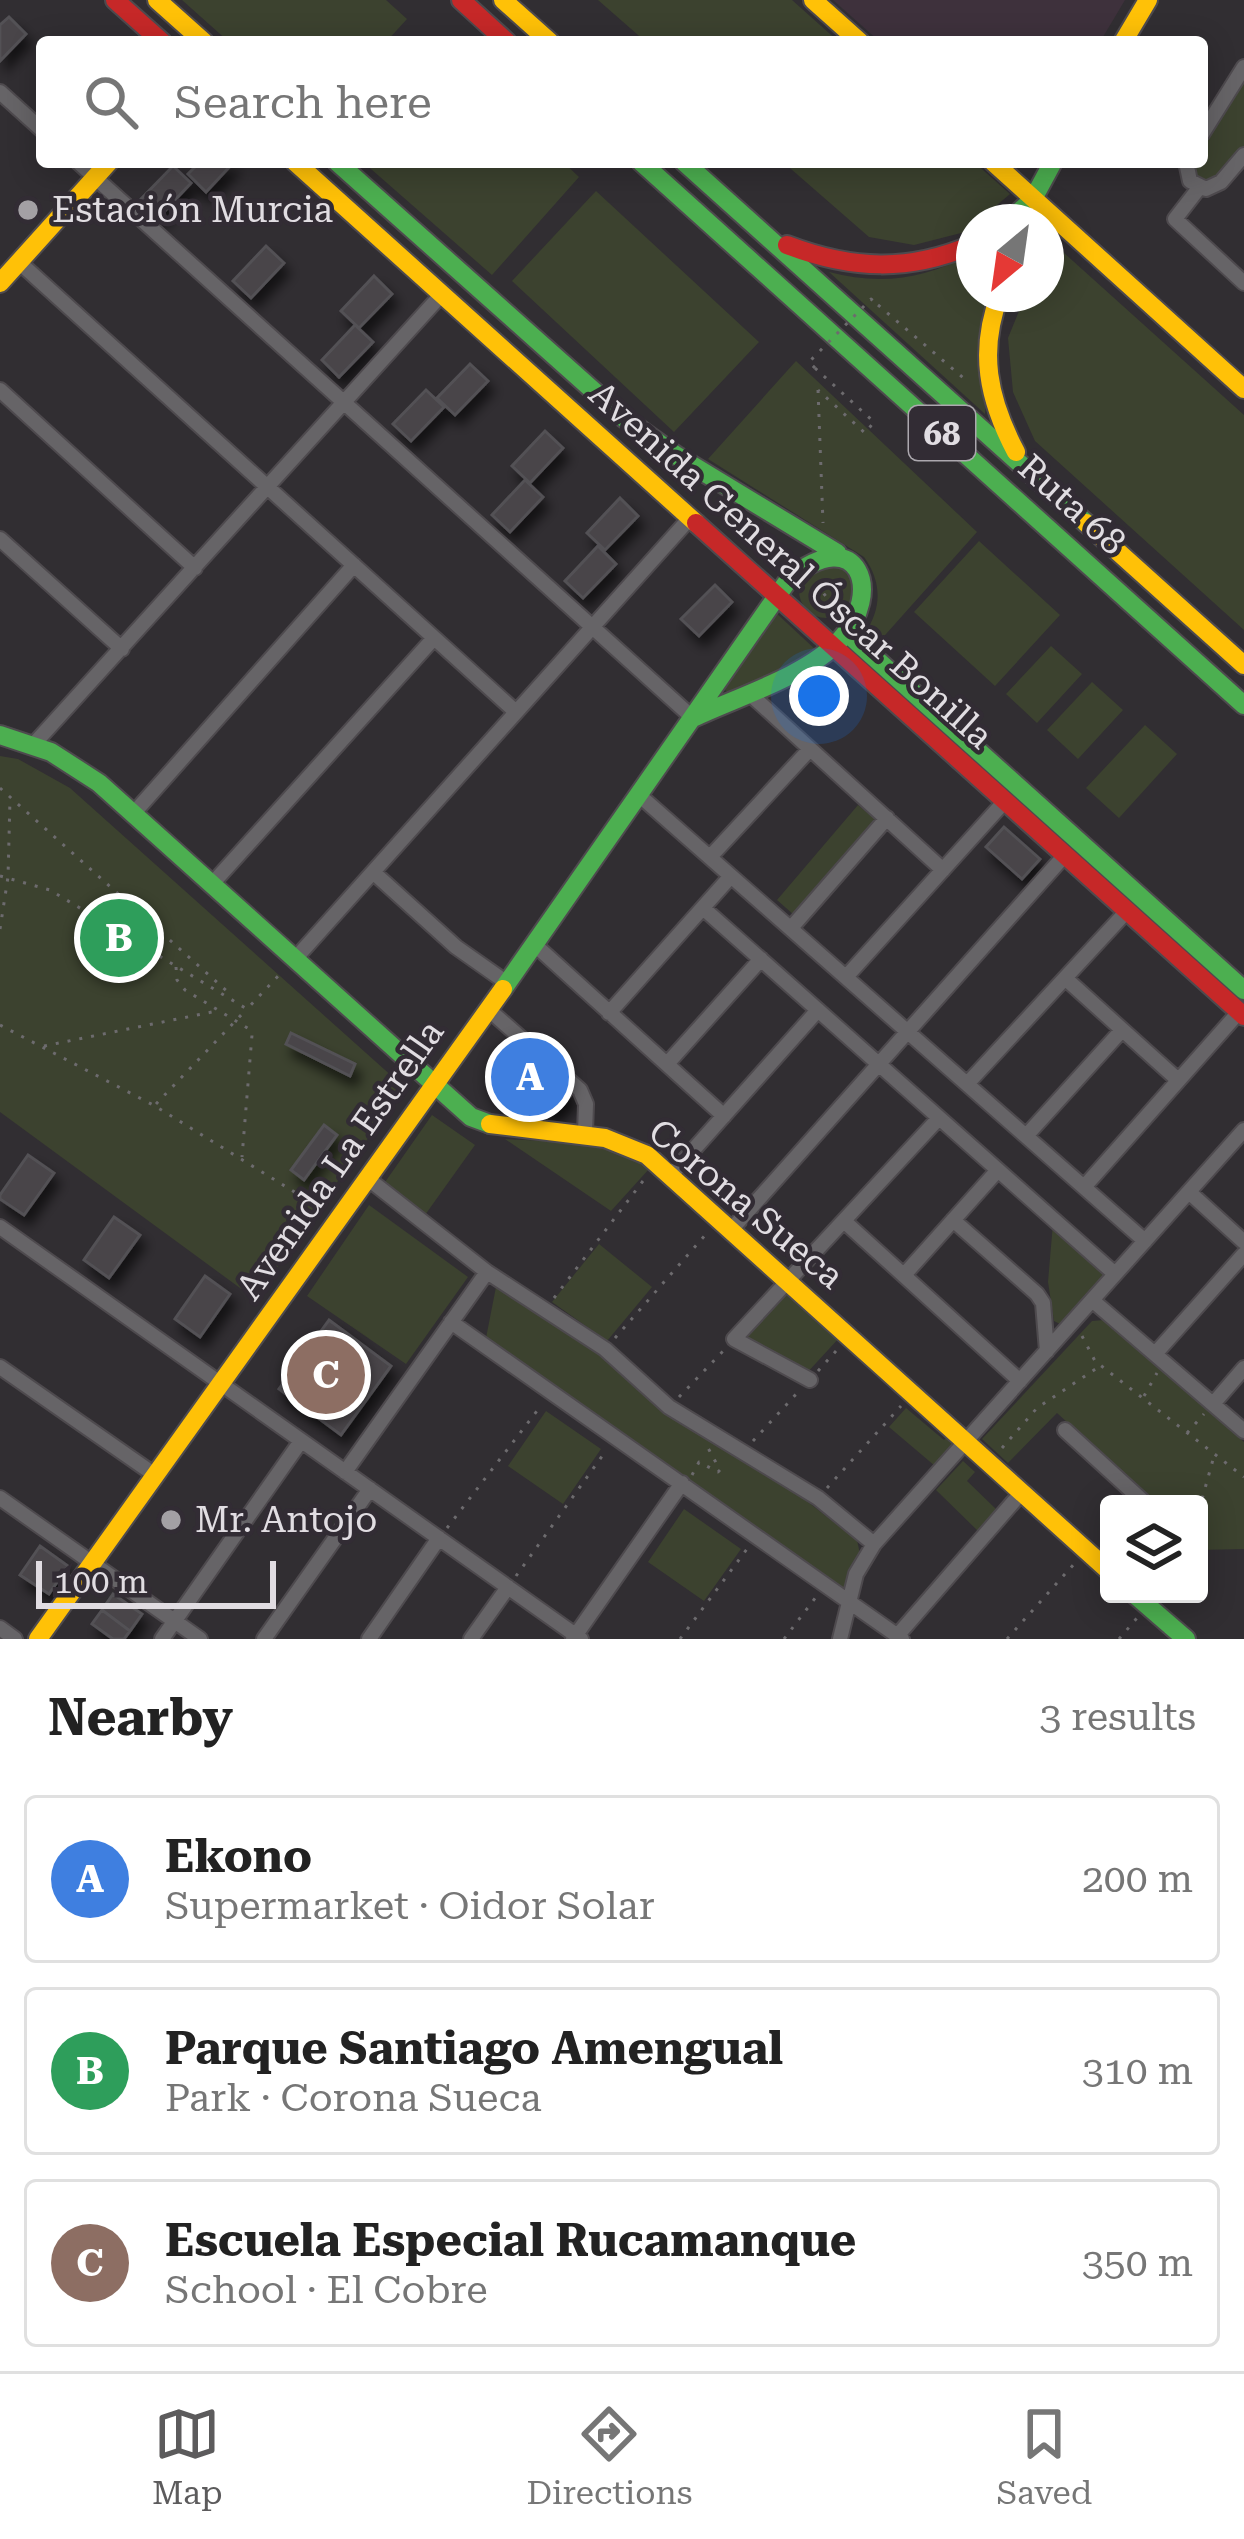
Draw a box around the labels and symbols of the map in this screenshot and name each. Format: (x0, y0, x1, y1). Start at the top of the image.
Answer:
place label: Estación Murcia (52, 189, 334, 231)
marker: Estación Murcia (15, 197, 41, 223)
north arrow (956, 204, 1064, 312)
street label: Avenida General Óscar Bonilla (581, 372, 1002, 758)
road number: 68 (909, 406, 975, 460)
street label: Ruta 68 (1010, 446, 1134, 564)
your location (789, 666, 849, 726)
pin: B (80, 893, 158, 983)
street label: Avenida La Estrella (228, 1012, 452, 1308)
pin: A (491, 1032, 569, 1122)
street label: Corona Sueca (640, 1110, 852, 1298)
pin: C (287, 1330, 365, 1420)
place label: Mr. Antojo (195, 1499, 377, 1541)
marker: Mr. Antojo (158, 1507, 184, 1533)
scale bar (36, 1555, 276, 1608)

